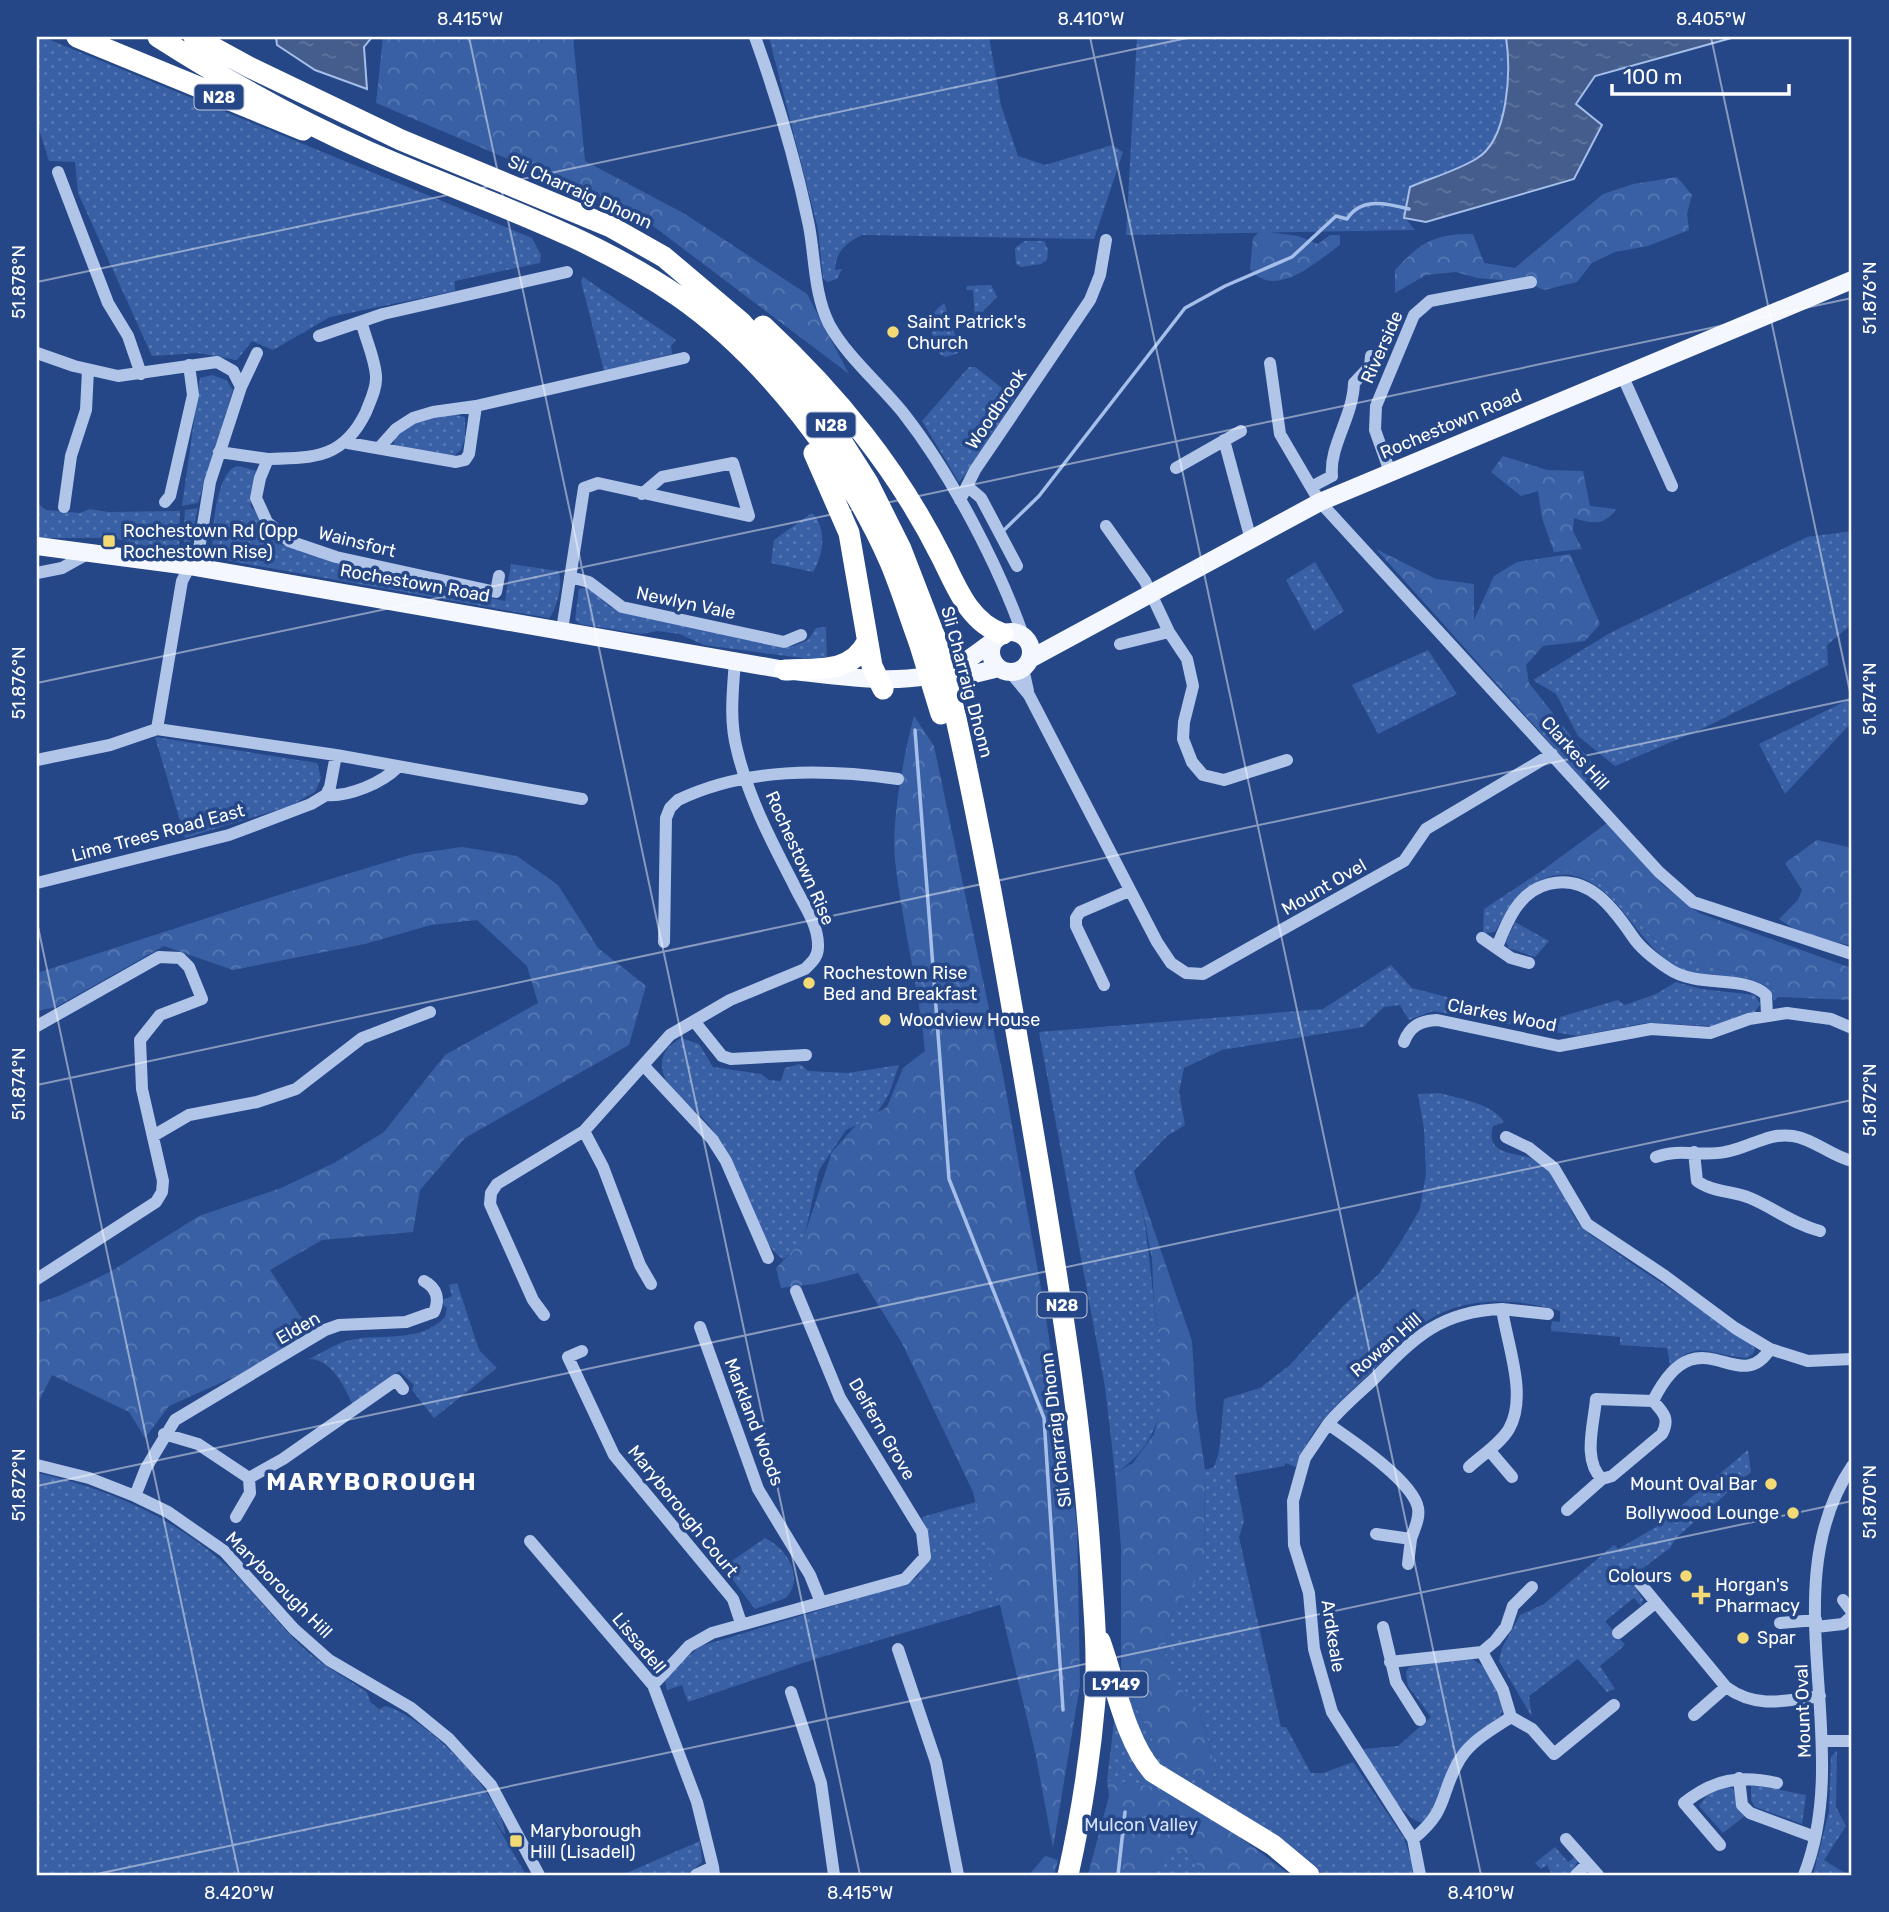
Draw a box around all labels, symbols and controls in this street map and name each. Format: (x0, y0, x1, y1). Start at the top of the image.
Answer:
text: 8.415°W (437, 8, 503, 30)
text: 8.410°W (1058, 8, 1124, 30)
text: 8.405°W (1676, 8, 1746, 30)
scale bar (1612, 52, 1789, 96)
text: 100 m (1623, 64, 1682, 89)
road number: N28 (194, 85, 244, 110)
street label: Sli Charraig Dhonn (504, 150, 656, 234)
text: 51.878°N (8, 245, 30, 319)
text: 51.876°N (1859, 262, 1881, 334)
street label: Riverside (1356, 307, 1408, 387)
place label: Saint Patrick's Church (907, 311, 1026, 354)
marker: Saint Patrick's Church (885, 324, 901, 340)
street label: Woodbrook (961, 364, 1031, 454)
street label: Rochestown Road (1377, 384, 1525, 464)
road number: N28 (806, 412, 856, 438)
place label: Rochestown Rd (Opp Rochestown Rise) (123, 520, 298, 563)
street label: Wainsfort (316, 522, 398, 562)
marker: Rochestown Rd (Opp Rochestown Rise) (101, 533, 117, 549)
street label: Rochestown Road (338, 559, 492, 607)
street label: Newlyn Vale (634, 582, 738, 624)
street label: Sli Charraig Dhonn (936, 604, 998, 760)
text: 51.876°N (8, 647, 30, 719)
text: 51.874°N (1859, 662, 1881, 736)
street label: Clarkes Hill (1536, 712, 1614, 794)
street label: Rochestown Rise (761, 788, 839, 928)
street label: Lime Trees Road East (69, 799, 247, 867)
street label: Mount Ovel (1278, 854, 1370, 920)
place label: Rochestown Rise Bed and Breakfast (823, 962, 977, 1005)
marker: Rochestown Rise Bed and Breakfast (801, 975, 817, 991)
street label: Clarkes Wood (1446, 994, 1558, 1036)
place label: Woodview House (899, 1009, 1040, 1031)
marker: Woodview House (877, 1012, 893, 1028)
text: 51.874°N (8, 1047, 30, 1121)
text: 51.872°N (1859, 1063, 1881, 1137)
road number: N28 (1038, 1292, 1086, 1317)
street label: Elden (272, 1307, 324, 1349)
street label: Rowan Hill (1346, 1308, 1426, 1382)
street label: Sli Charraig Dhonn (1036, 1351, 1076, 1509)
street label: Markland Woods (720, 1355, 788, 1489)
street label: Delfern Grove (844, 1374, 920, 1484)
street label: Maryborough Court (623, 1441, 743, 1581)
text: 51.872°N (8, 1448, 30, 1522)
text: 51.870°N (1859, 1465, 1881, 1539)
district label: MARYBOROUGH (266, 1468, 478, 1496)
place label: Mount Oval Bar (1630, 1473, 1757, 1495)
marker: Mount Oval Bar (1763, 1476, 1779, 1492)
place label: Bollywood Lounge (1625, 1502, 1779, 1524)
marker: Bollywood Lounge (1785, 1505, 1801, 1521)
street label: Maryborough Hill (221, 1527, 337, 1643)
place label: Colours (1608, 1565, 1672, 1587)
marker: Colours (1678, 1568, 1694, 1584)
place label: Horgan's Pharmacy (1715, 1574, 1800, 1617)
marker: Horgan's Pharmacy (1693, 1587, 1709, 1603)
street label: Ardkeale (1316, 1598, 1350, 1674)
street label: Lissadell (607, 1608, 671, 1678)
place label: Spar (1757, 1627, 1796, 1649)
marker: Spar (1735, 1630, 1751, 1646)
street label: Mount Oval (1790, 1664, 1816, 1758)
road number: L9149 (1084, 1672, 1148, 1696)
park label: Mulcon Valley (1084, 1814, 1198, 1836)
place label: Maryborough Hill (Lisadell) (530, 1820, 642, 1863)
marker: Maryborough Hill (Lisadell) (508, 1833, 524, 1849)
text: 8.420°W (204, 1882, 274, 1904)
text: 8.415°W (827, 1882, 893, 1904)
text: 8.410°W (1448, 1882, 1514, 1904)

